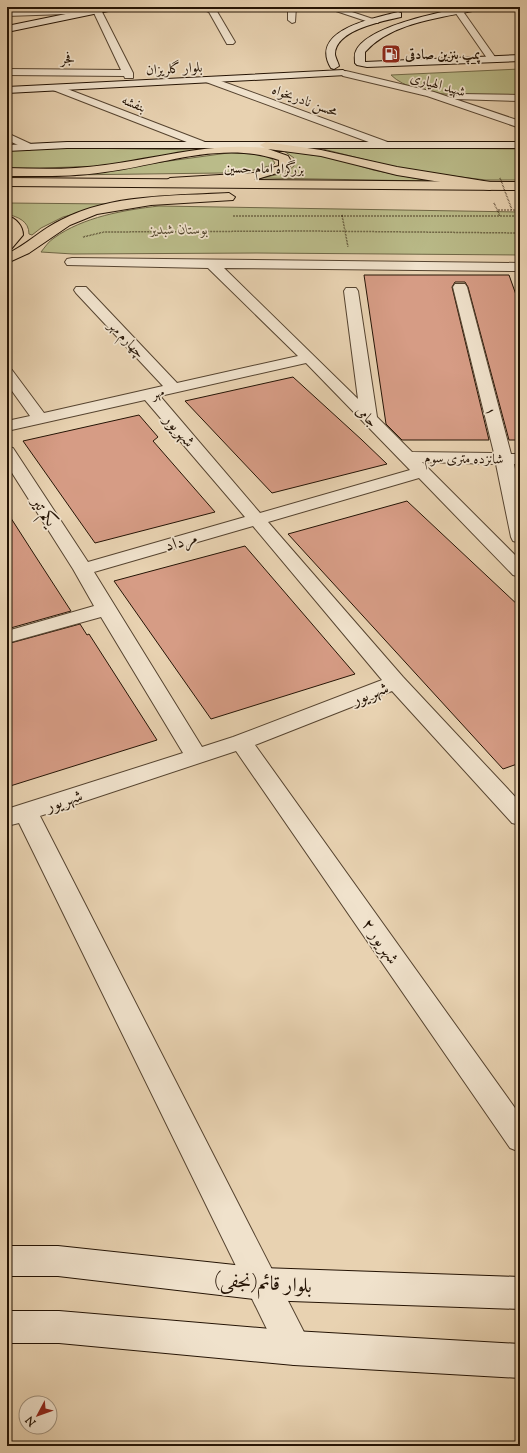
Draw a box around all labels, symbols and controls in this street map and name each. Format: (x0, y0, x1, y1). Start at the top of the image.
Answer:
fuel station icon: پمپ بنزین صادقی (380, 43, 402, 65)
place label: پمپ بنزین صادقی (404, 46, 481, 66)
street label: فجر (59, 50, 75, 70)
street label: بلوار گلریزان (145, 59, 203, 81)
street label: شهید الهیاری (407, 68, 468, 103)
street label: محسن نادریخواه (268, 81, 341, 123)
street label: بنفشه (118, 91, 148, 119)
street label: بزرگراه امام حسین (224, 158, 305, 182)
park label: بوستان شبدیز (149, 221, 208, 241)
street label: چهارم مهر (101, 316, 148, 364)
street label: مهر (148, 383, 166, 405)
street label: جامی (350, 402, 381, 433)
street label: ۱ (478, 405, 500, 418)
street label: شهریور (156, 408, 200, 453)
street label: شانزده متری سوم (424, 449, 504, 472)
street label: یکم تیر (22, 491, 62, 533)
street label: مرداد (162, 527, 201, 559)
street label: شهریور (347, 677, 393, 713)
street label: شهریور (41, 785, 86, 820)
street label: شهریور ۲ (355, 914, 404, 970)
street label: بلوار قائم(نجفی) (213, 1267, 313, 1303)
north arrow (18, 1395, 58, 1435)
text: N (22, 1412, 41, 1430)

